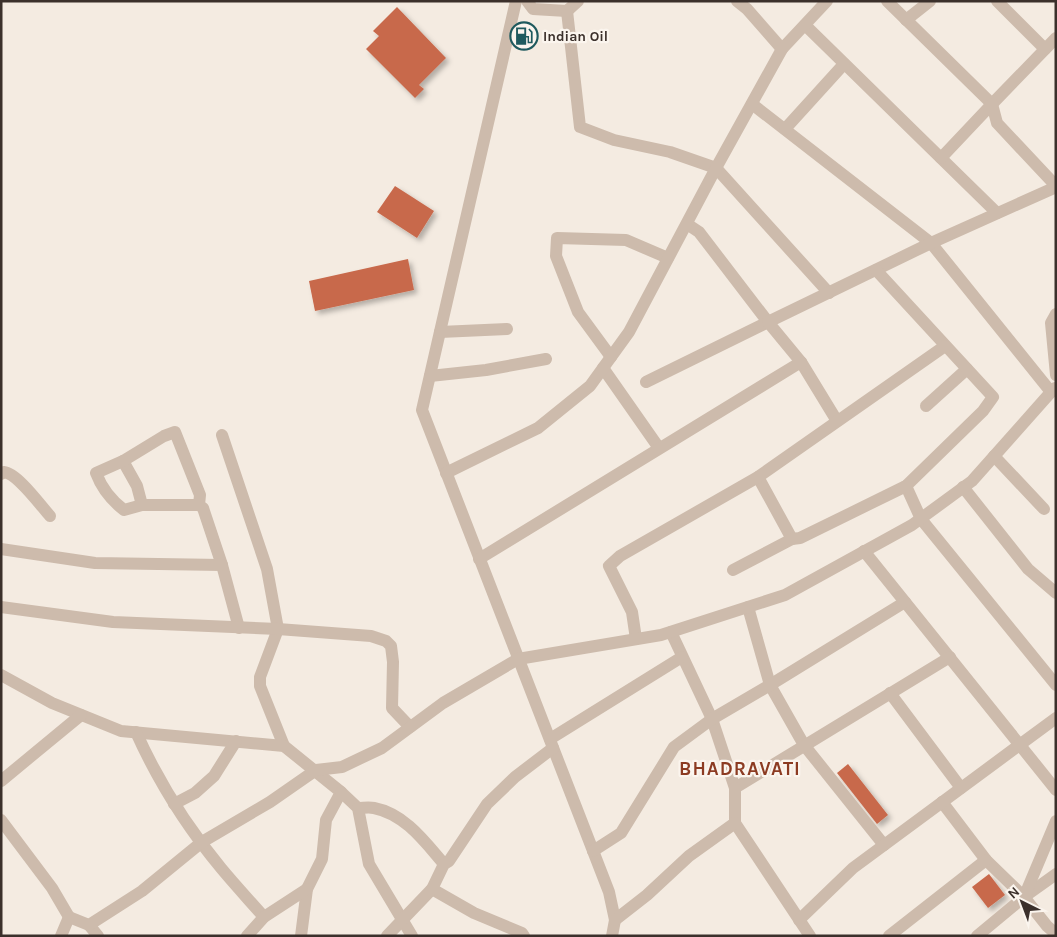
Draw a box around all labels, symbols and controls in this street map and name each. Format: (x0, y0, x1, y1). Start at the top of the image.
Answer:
fuel station icon: Indian Oil (509, 21, 539, 51)
place label: Indian Oil (543, 28, 608, 45)
district label: BHADRAVATI (679, 758, 801, 780)
north arrow (997, 877, 1047, 927)
text: N (1004, 883, 1023, 902)

